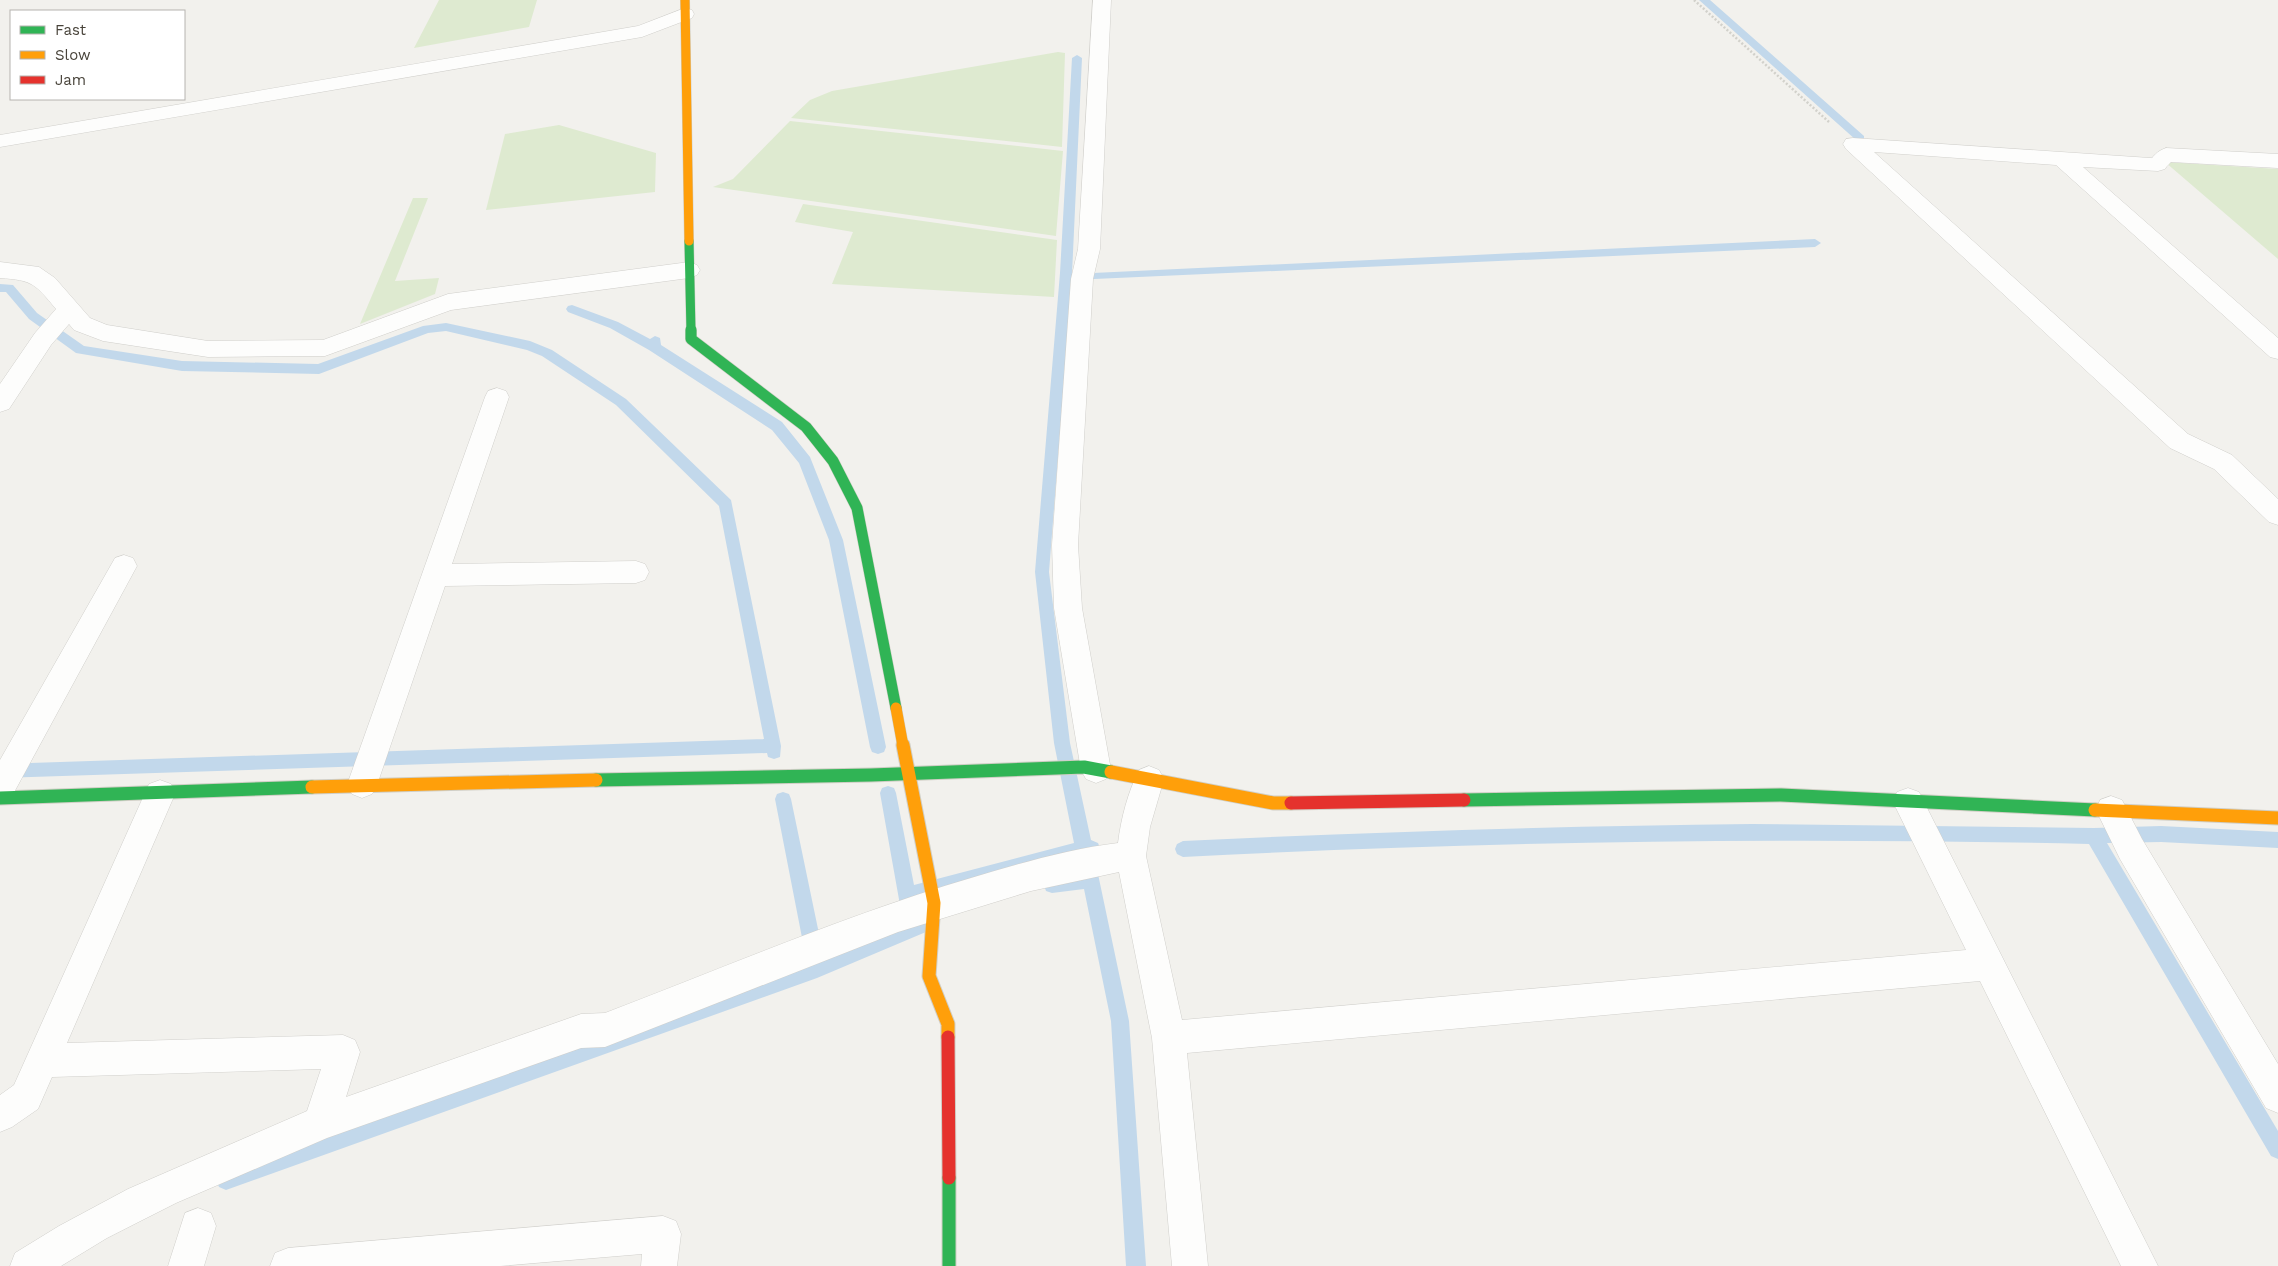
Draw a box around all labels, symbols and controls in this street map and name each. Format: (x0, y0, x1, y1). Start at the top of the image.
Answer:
legend (10, 10, 185, 100)
text: Fast (55, 21, 87, 39)
text: Slow (55, 46, 91, 64)
text: Jam (55, 71, 86, 89)

